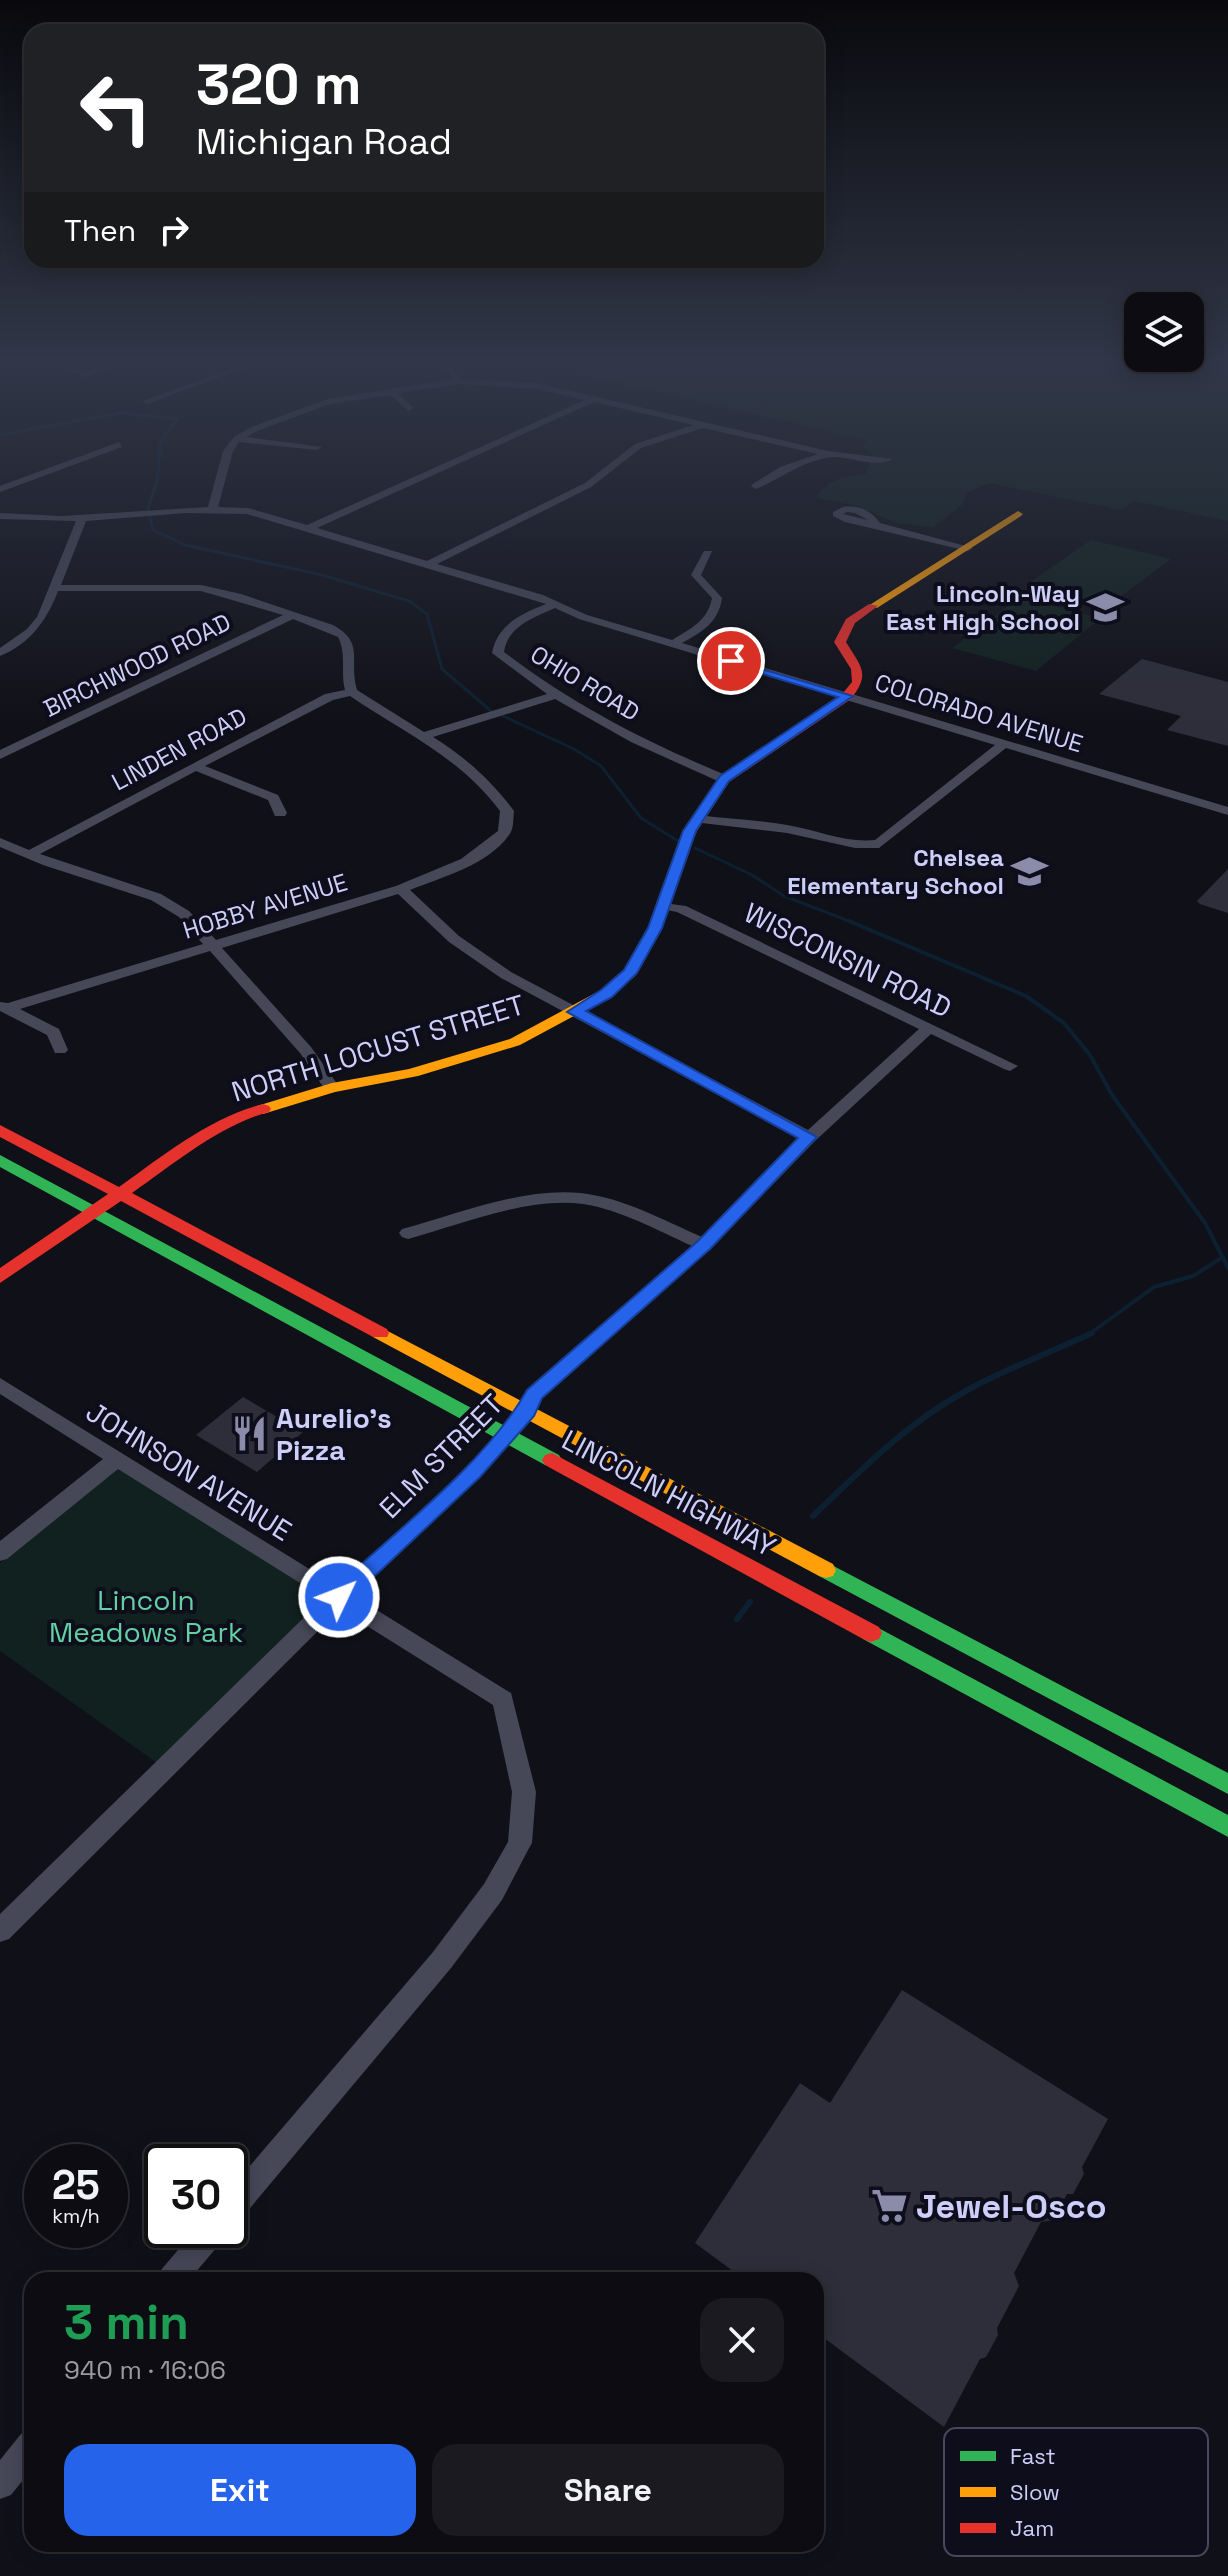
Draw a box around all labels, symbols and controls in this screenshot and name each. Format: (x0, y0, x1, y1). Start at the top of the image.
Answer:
text: 320 m (196, 49, 362, 120)
icon: left (64, 56, 168, 160)
text: Michigan Road (196, 119, 452, 165)
icon: right (152, 208, 196, 252)
text: Then (64, 211, 136, 250)
map controls (1124, 292, 1204, 372)
button: layers (1124, 292, 1204, 372)
place label: Lincoln-Way East High School (886, 578, 1080, 637)
school or university icon: Lincoln-Way East High School (1087, 588, 1125, 626)
street label: BIRCHWOOD ROAD (38, 606, 236, 724)
pin (697, 627, 765, 695)
street label: OHIO ROAD (525, 638, 645, 728)
icon: arrive (709, 639, 753, 683)
street label: COLORADO AVENUE (871, 667, 1087, 759)
street label: LINDEN ROAD (106, 700, 252, 798)
place label: Chelsea Elementary School (787, 842, 1004, 901)
school or university icon: Chelsea Elementary School (1011, 852, 1049, 890)
street label: HOBBY AVENUE (179, 866, 351, 946)
street label: WISCONSIN ROAD (739, 894, 957, 1026)
street label: NORTH LOCUST STREET (227, 986, 529, 1110)
street label: ELM STREET (371, 1386, 511, 1526)
street label: JOHNSON AVENUE (80, 1393, 298, 1549)
place label: Aurelio's Pizza (276, 1400, 392, 1468)
restaurant icon: Aurelio's Pizza (231, 1415, 269, 1453)
street label: LINCOLN HIGHWAY (556, 1421, 782, 1565)
position arrow (297, 1555, 381, 1639)
park label: Lincoln Meadows Park (49, 1582, 243, 1650)
speed limit sign: 30 (144, 2144, 248, 2248)
text: 25 (52, 2160, 100, 2211)
place label: Jewel-Osco (916, 2185, 1106, 2228)
supermarket icon: Jewel-Osco (871, 2187, 909, 2225)
text: km/h (52, 2203, 100, 2229)
text: 3 min (64, 2292, 189, 2353)
button: close (700, 2298, 784, 2382)
text: 940 m · 16:06 (64, 2353, 226, 2387)
legend (944, 2428, 1208, 2556)
text: Fast (1010, 2442, 1056, 2470)
button: Exit (64, 2444, 416, 2536)
button: Share (432, 2444, 784, 2536)
text: Slow (1010, 2478, 1060, 2506)
text: Jam (1010, 2514, 1054, 2542)

